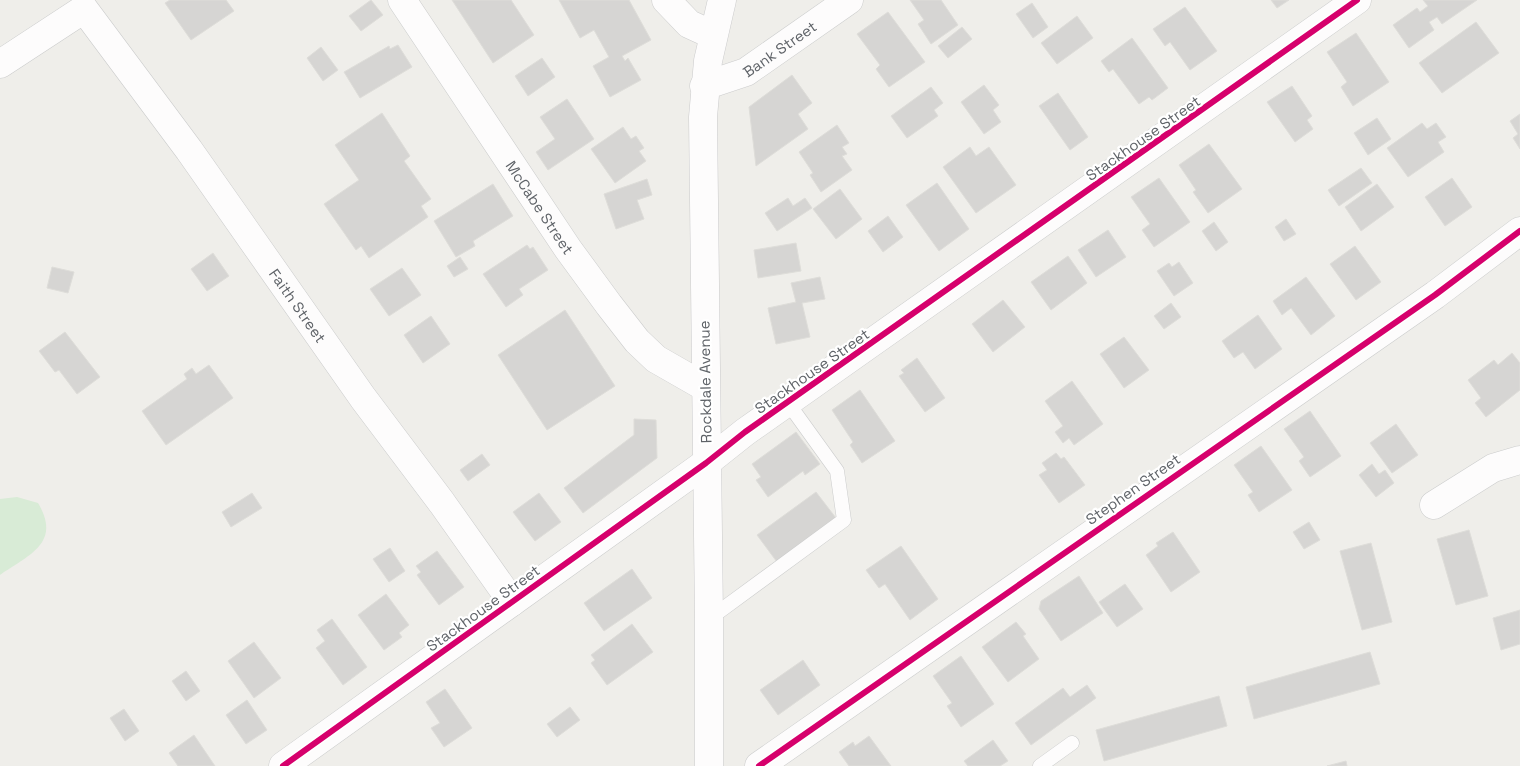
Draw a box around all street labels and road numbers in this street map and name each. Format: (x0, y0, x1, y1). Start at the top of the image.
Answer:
street label: Bank Street (739, 16, 820, 81)
street label: Stackhouse Street (1082, 91, 1204, 185)
street label: McCabe Street (502, 157, 578, 258)
street label: Faith Street (265, 265, 331, 346)
street label: Rockdale Avenue (694, 320, 716, 444)
street label: Stackhouse Street (751, 324, 873, 418)
street label: Stephen Street (1082, 449, 1184, 529)
street label: Stackhouse Street (423, 560, 544, 656)

